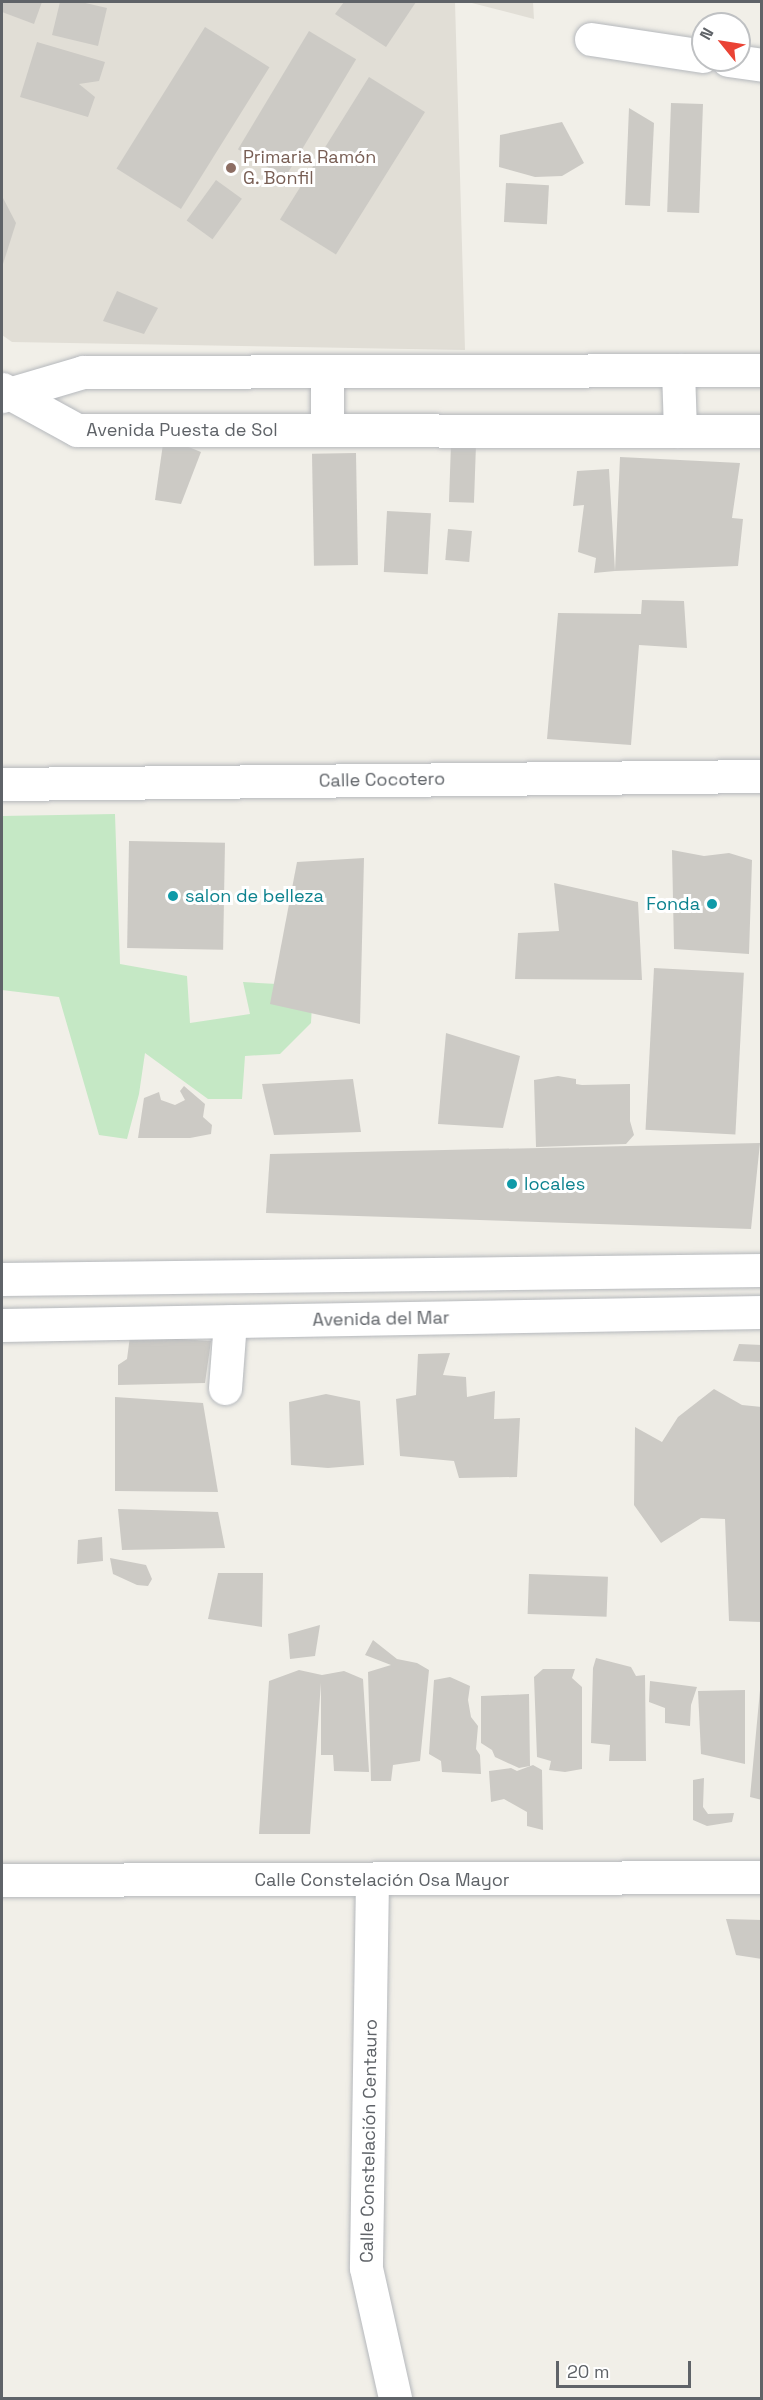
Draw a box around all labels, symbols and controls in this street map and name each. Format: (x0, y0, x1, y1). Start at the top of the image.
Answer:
north arrow (691, 12, 751, 72)
text: N (695, 24, 718, 44)
place label: Primaria Ramón G. Bonfil (243, 147, 376, 190)
marker: Primaria Ramón G. Bonfil (224, 161, 238, 175)
street label: Avenida Puesta de Sol (86, 419, 278, 441)
street label: Calle Cocotero (319, 768, 445, 792)
place label: salon de belleza (185, 885, 324, 907)
marker: salon de belleza (166, 889, 180, 903)
place label: Fonda (646, 893, 700, 915)
marker: Fonda (705, 897, 719, 911)
place label: locales (524, 1173, 585, 1195)
marker: locales (505, 1177, 519, 1191)
street label: Avenida del Mar (312, 1307, 450, 1331)
street label: Calle Constelación Osa Mayor (254, 1869, 510, 1891)
street label: Calle Constelación Centauro (356, 2019, 382, 2263)
scale bar (559, 2349, 694, 2387)
text: 20 m (567, 2360, 610, 2383)

